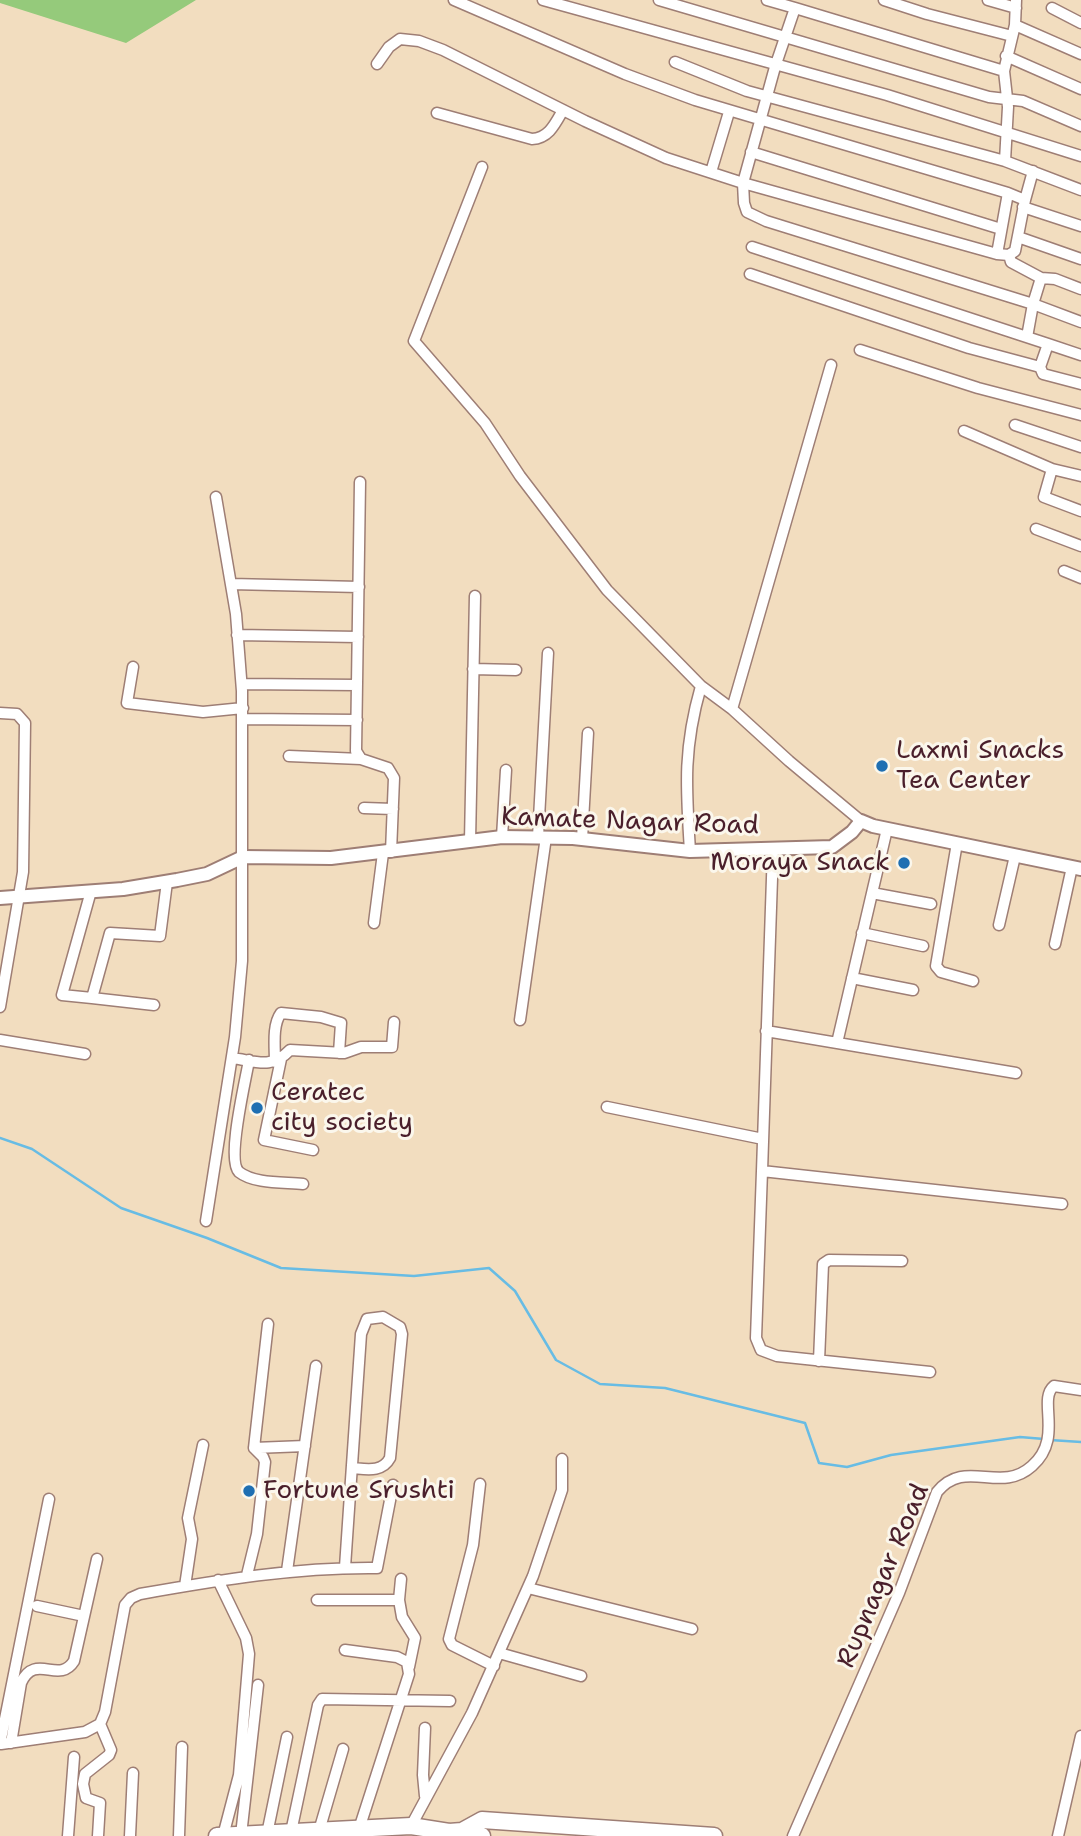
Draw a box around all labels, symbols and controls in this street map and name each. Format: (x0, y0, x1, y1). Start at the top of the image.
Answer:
place label: Laxmi Snacks Tea Center (896, 735, 1064, 796)
marker: Laxmi Snacks Tea Center (874, 758, 890, 774)
street label: Kamate Nagar Road (500, 802, 760, 842)
place label: Moraya Snack (710, 847, 890, 879)
marker: Moraya Snack (896, 855, 912, 871)
place label: Ceratec city society (271, 1077, 413, 1138)
marker: Ceratec city society (249, 1100, 265, 1116)
place label: Fortune Srushti (263, 1475, 455, 1507)
street label: Rupnagar Road (831, 1479, 937, 1673)
marker: Fortune Srushti (241, 1483, 257, 1499)

